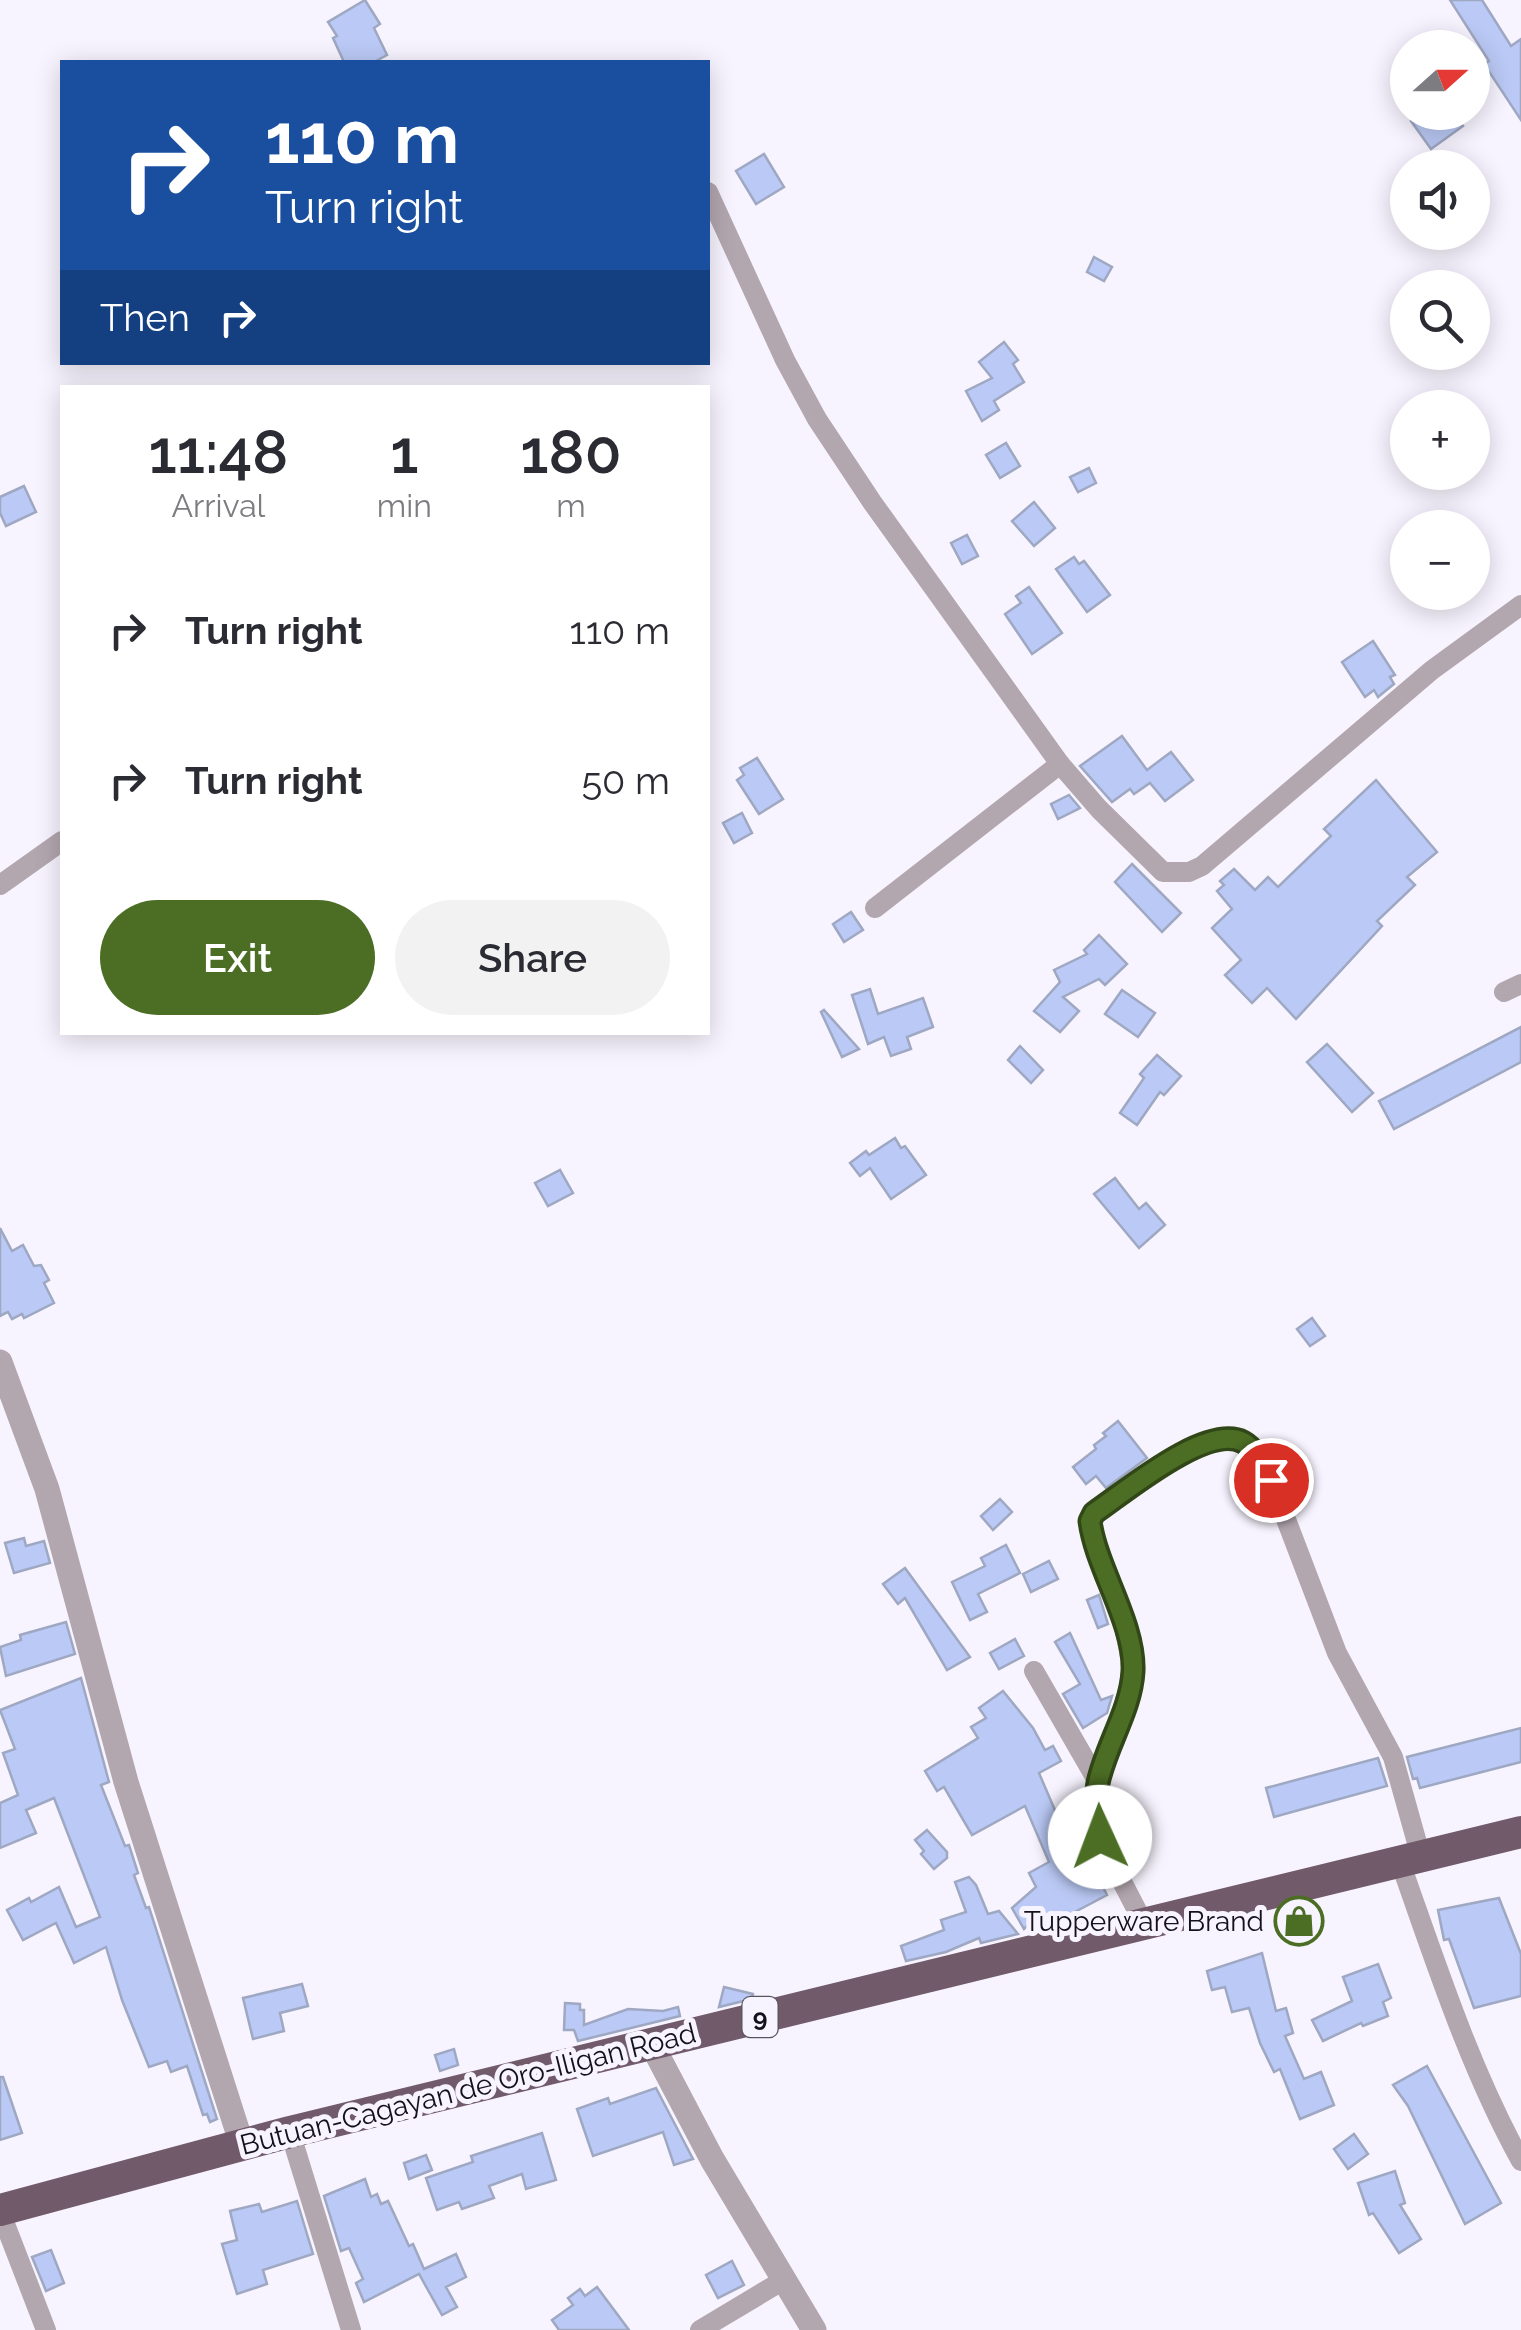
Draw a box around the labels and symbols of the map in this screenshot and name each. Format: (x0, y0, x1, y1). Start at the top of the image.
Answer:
north arrow (1390, 30, 1490, 130)
pin (1229, 1438, 1314, 1523)
position arrow (1048, 1785, 1152, 1889)
shop icon: Tupperware Brand (1273, 1895, 1325, 1947)
place label: Tupperware Brand (1024, 1905, 1264, 1938)
road number: 9 (742, 1997, 778, 2037)
street label: Butuan-Cagayan de Oro-Iligan Road (237, 2016, 699, 2162)

